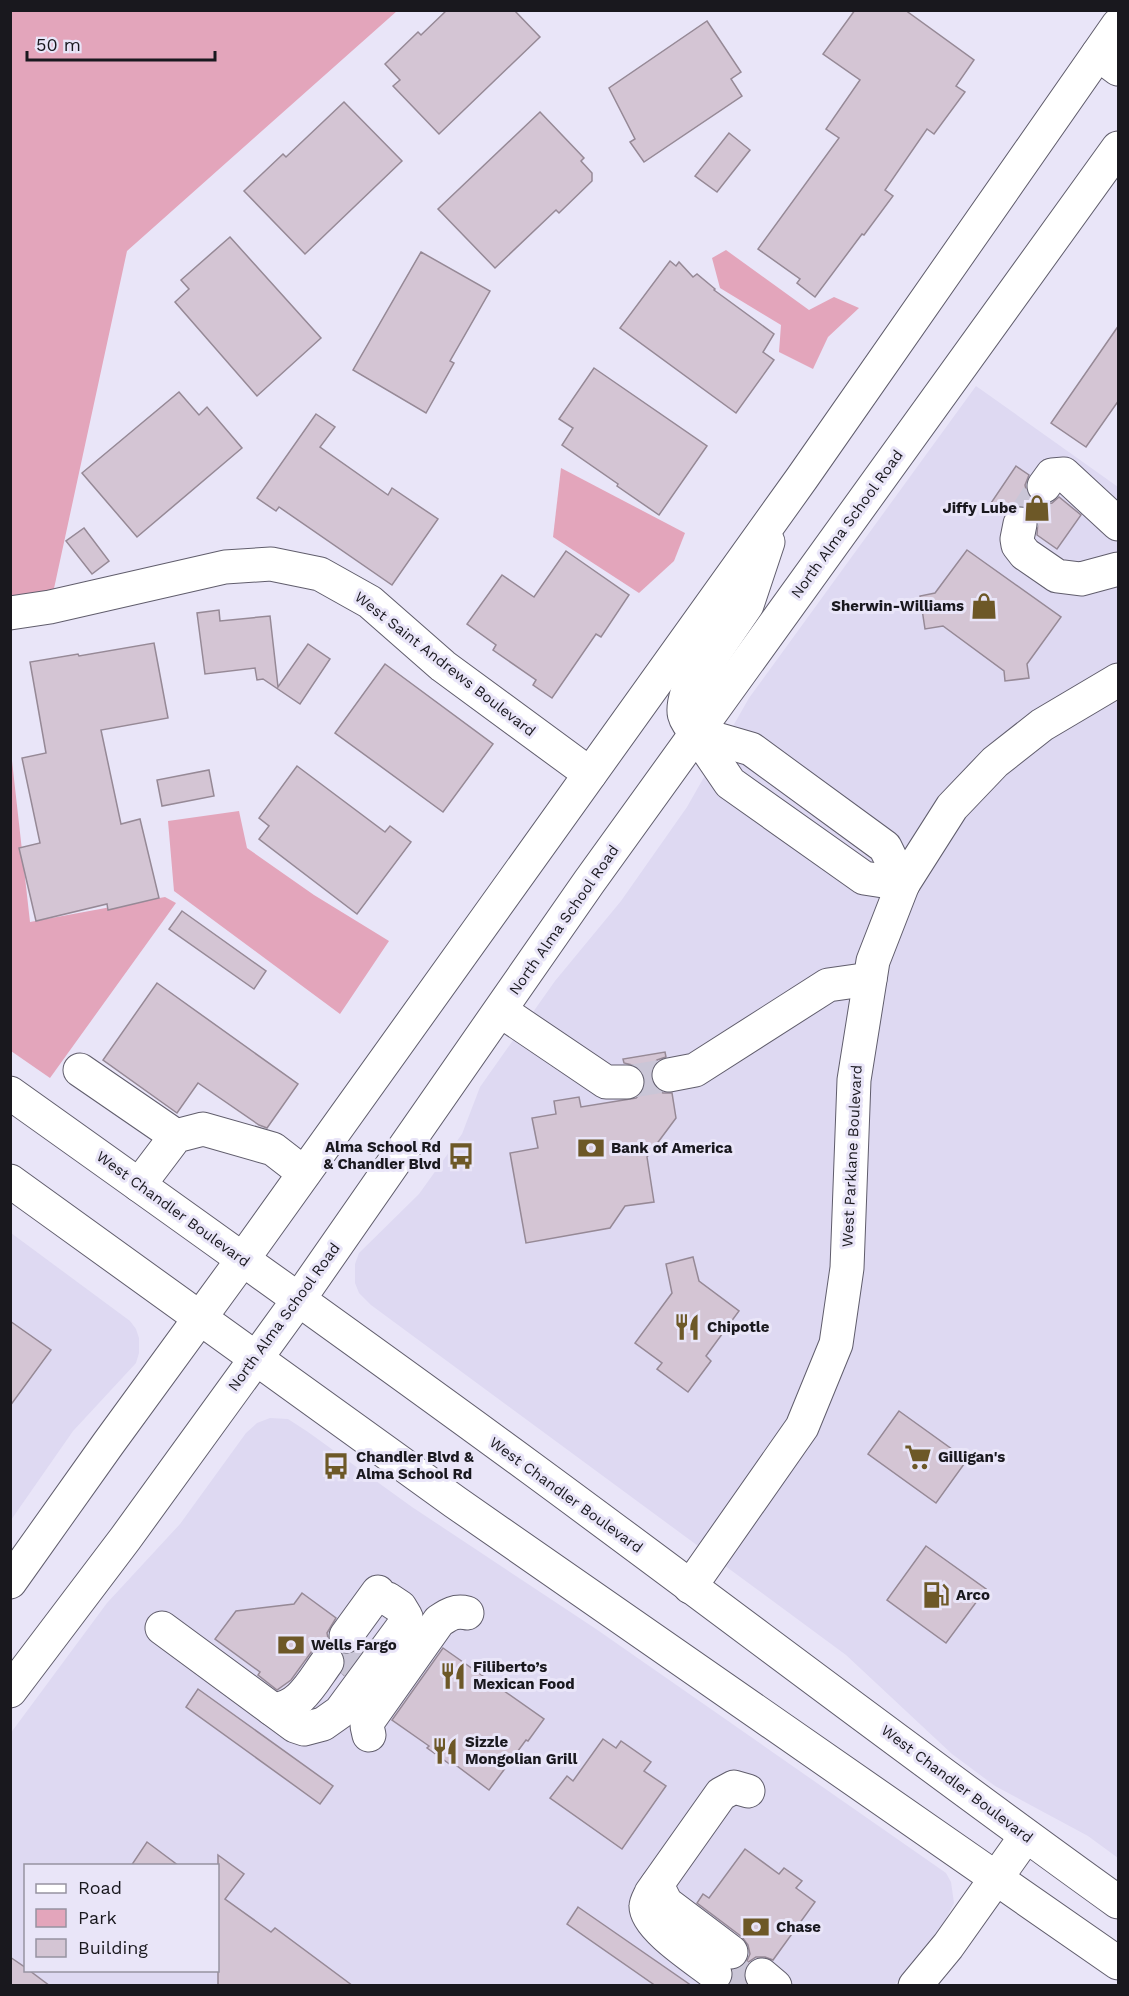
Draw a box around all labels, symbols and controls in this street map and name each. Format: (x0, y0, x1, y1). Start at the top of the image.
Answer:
scale bar (27, 24, 214, 62)
text: 50 m (36, 34, 81, 55)
street label: North Alma School Road (787, 446, 907, 602)
shop icon: Jiffy Lube (1022, 493, 1052, 523)
place label: Jiffy Lube (942, 499, 1017, 517)
street label: West Saint Andrews Boulevard (351, 588, 539, 740)
shop icon: Sherwin-Williams (969, 591, 999, 621)
place label: Sherwin-Williams (831, 597, 964, 615)
street label: North Alma School Road (505, 842, 623, 998)
street label: West Parklane Boulevard (838, 1064, 866, 1248)
bank icon: Bank of America (576, 1133, 606, 1163)
place label: Alma School Rd & Chandler Blvd (323, 1138, 441, 1173)
place label: Bank of America (611, 1139, 733, 1157)
bus stop icon: Alma School Rd & Chandler Blvd (446, 1141, 476, 1171)
street label: West Chandler Boulevard (93, 1147, 253, 1271)
street label: North Alma School Road (224, 1239, 344, 1395)
restaurant icon: Chipotle (672, 1312, 702, 1342)
place label: Chipotle (707, 1318, 770, 1336)
street label: West Chandler Boulevard (486, 1433, 646, 1557)
supermarket icon: Gilligan's (903, 1442, 933, 1472)
place label: Chandler Blvd & Alma School Rd (356, 1448, 474, 1483)
place label: Gilligan's (938, 1448, 1005, 1466)
bus stop icon: Chandler Blvd & Alma School Rd (321, 1451, 351, 1481)
fuel station icon: Arco (921, 1580, 951, 1610)
place label: Arco (956, 1586, 990, 1604)
bank icon: Wells Fargo (276, 1630, 306, 1660)
place label: Wells Fargo (311, 1636, 397, 1654)
place label: Filiberto’s Mexican Food (473, 1658, 575, 1693)
restaurant icon: Filiberto’s Mexican Food (438, 1661, 468, 1691)
street label: West Chandler Boulevard (878, 1721, 1036, 1847)
place label: Sizzle Mongolian Grill (465, 1733, 577, 1768)
restaurant icon: Sizzle Mongolian Grill (430, 1736, 460, 1766)
legend (24, 1864, 219, 1972)
text: Road (78, 1877, 122, 1898)
text: Park (78, 1907, 117, 1928)
bank icon: Chase (741, 1912, 771, 1942)
place label: Chase (776, 1918, 821, 1936)
text: Building (78, 1937, 148, 1958)

